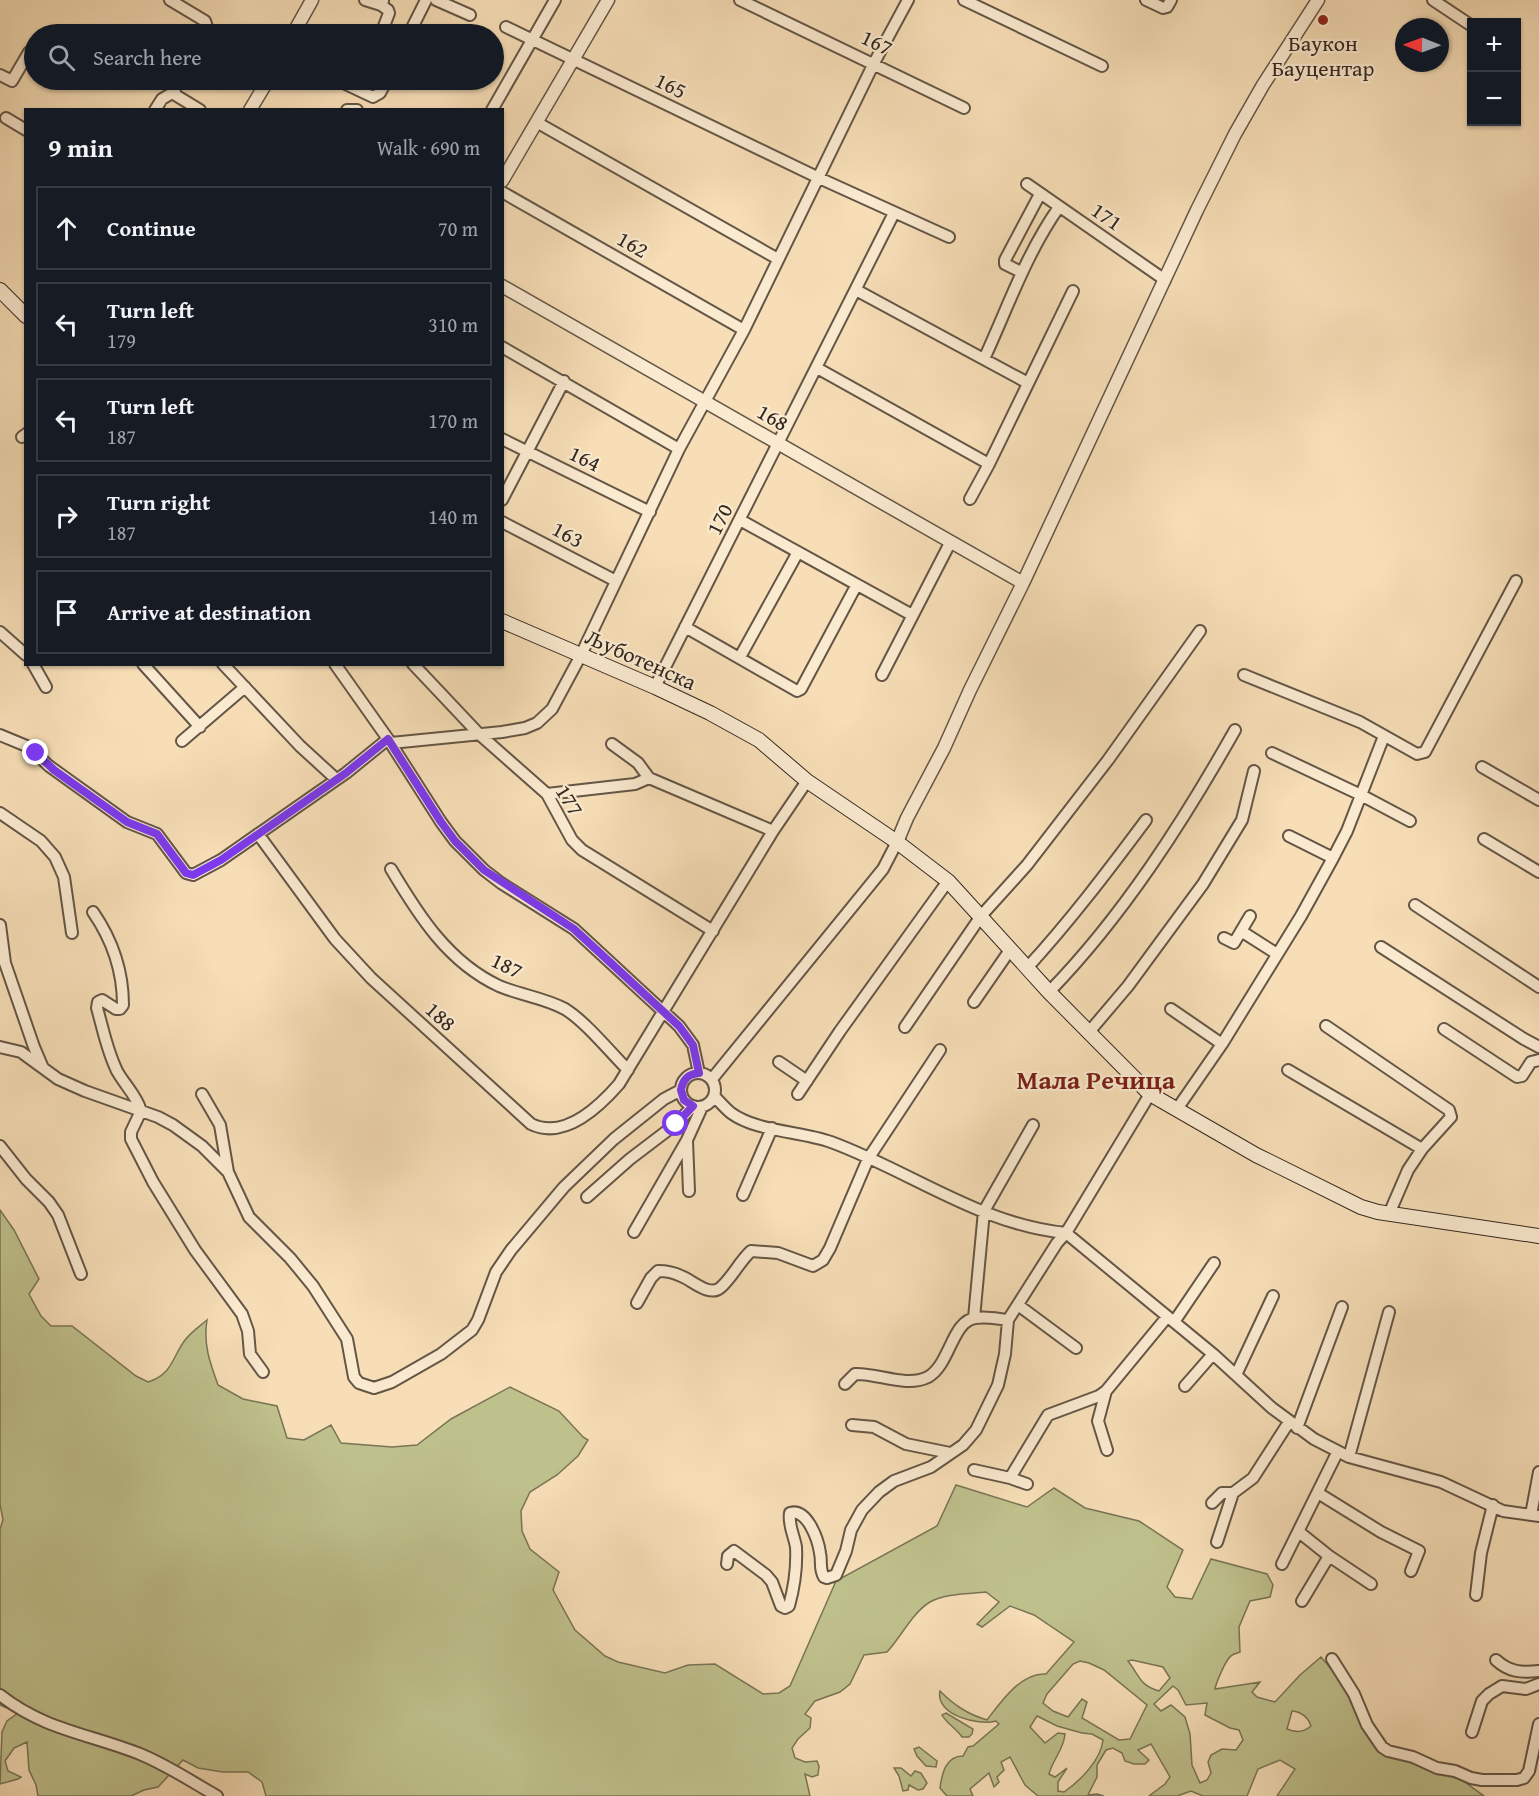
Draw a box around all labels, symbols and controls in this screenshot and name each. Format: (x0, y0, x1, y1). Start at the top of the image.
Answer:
marker: Баукон Бауцентар (1316, 13, 1330, 27)
north arrow (1395, 18, 1449, 72)
map controls (1467, 18, 1521, 126)
button: + (1467, 18, 1521, 72)
street label: 167 (856, 21, 898, 63)
search box (24, 24, 504, 90)
place label: Баукон Бауцентар (1272, 27, 1374, 84)
icon: search (45, 41, 78, 74)
text: Search here (93, 41, 202, 73)
street label: 165 (650, 64, 692, 106)
button: − (1467, 72, 1521, 126)
text: 9 min (48, 128, 113, 167)
text: Walk · 690 m (377, 133, 480, 162)
street label: 171 (1085, 194, 1129, 238)
icon: ahead (50, 212, 83, 245)
text: Continue (107, 212, 196, 244)
text: 70 m (438, 214, 478, 243)
street label: 162 (611, 222, 655, 266)
text: Turn left (107, 294, 194, 326)
icon: left (50, 308, 83, 341)
text: 310 m (428, 310, 478, 339)
text: 179 (107, 326, 136, 355)
text: Turn left (107, 390, 194, 422)
street label: 168 (751, 395, 795, 439)
icon: left (50, 404, 83, 437)
text: 170 m (428, 406, 478, 435)
text: 187 (107, 422, 136, 451)
street label: 164 (564, 437, 606, 479)
text: Turn right (107, 486, 210, 518)
street label: 170 (698, 498, 740, 540)
icon: right (50, 500, 83, 533)
text: 140 m (428, 502, 478, 531)
street label: 163 (546, 512, 590, 556)
text: 187 (107, 518, 136, 547)
icon: arrive (50, 596, 83, 629)
text: Arrive at destination (107, 596, 311, 628)
street label: Љуботенска (580, 620, 702, 698)
route end (22, 739, 48, 765)
street label: 177 (548, 778, 592, 822)
street label: 187 (486, 944, 528, 986)
street label: 188 (418, 993, 464, 1039)
district label: Мала Речица (1017, 1060, 1176, 1099)
route start (662, 1110, 688, 1136)

